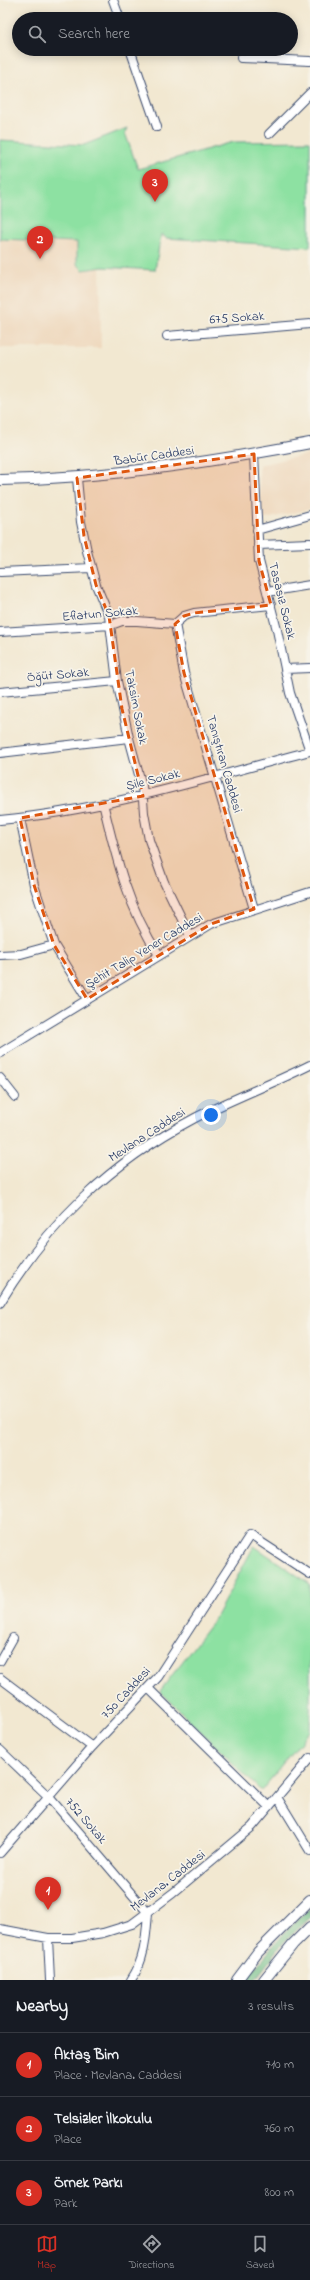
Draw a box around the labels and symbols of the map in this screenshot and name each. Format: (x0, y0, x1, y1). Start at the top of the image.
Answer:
pin: 3 (142, 169, 168, 202)
pin: 2 (27, 226, 53, 259)
street label: 675 Sokak (209, 307, 265, 329)
street label: Babür Caddesi (112, 441, 195, 471)
street label: Tasasız Sokak (263, 560, 301, 642)
street label: Eflatun Sokak (61, 601, 139, 627)
street label: Öğüt Sokak (26, 663, 90, 688)
street label: Taksim Sokak (119, 668, 153, 746)
street label: Tanıştıran Caddesi (201, 713, 247, 815)
street label: Şile Sokak (124, 764, 182, 796)
street label: Şehit Talip Yener Caddesi (81, 908, 207, 994)
street label: Mevlana Caddesi (105, 1103, 189, 1167)
your location (201, 1105, 221, 1125)
street label: 750 Caddesi (97, 1663, 155, 1723)
street label: 752 Sokak (61, 1794, 112, 1848)
street label: Mevlana. Caddesi (126, 1846, 210, 1916)
pin: 1 (35, 1877, 61, 1910)

